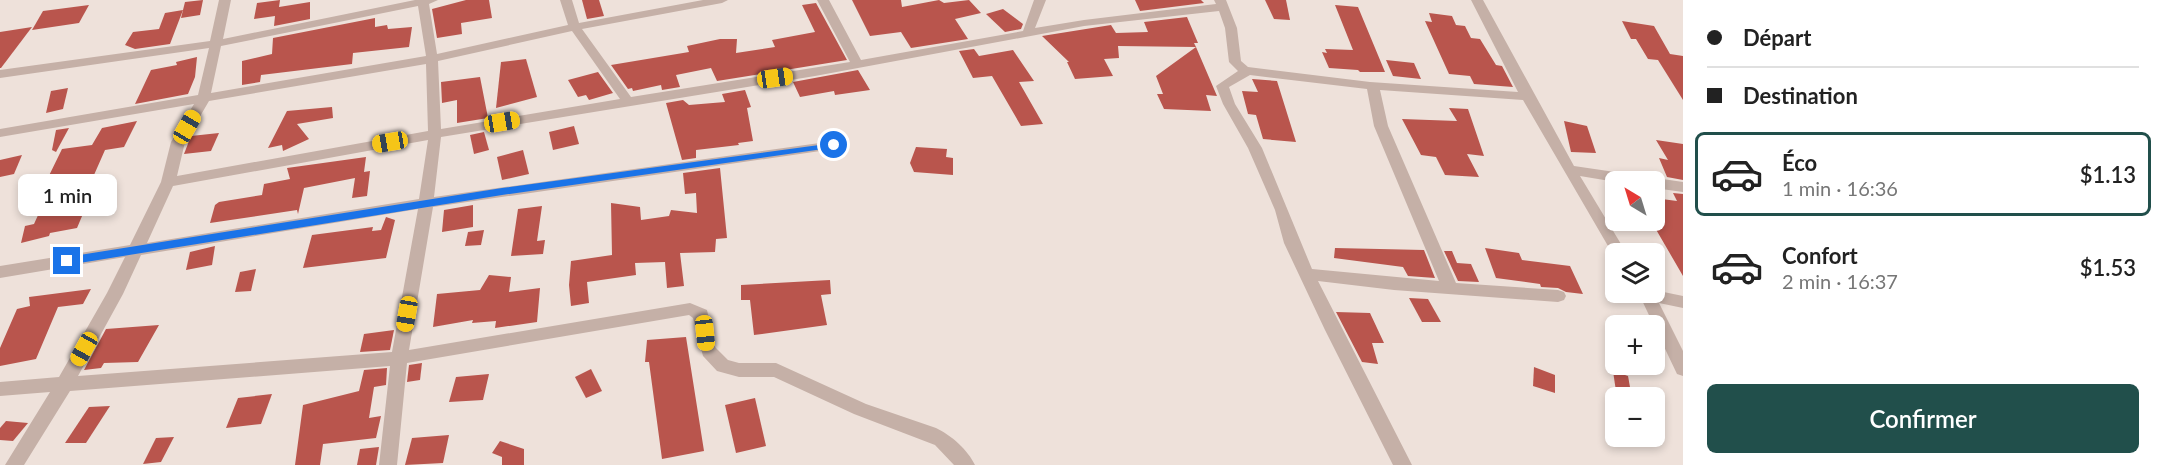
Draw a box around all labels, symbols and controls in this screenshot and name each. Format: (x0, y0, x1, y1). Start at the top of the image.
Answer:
text: Départ (1743, 24, 1811, 51)
car (756, 67, 794, 89)
text: Destination (1743, 82, 1858, 109)
car (170, 107, 204, 147)
car (483, 110, 521, 134)
car (371, 130, 409, 154)
route start (820, 131, 847, 158)
icon: car (1710, 147, 1764, 201)
text: Éco (1782, 149, 1817, 176)
text: $1.13 (2080, 161, 2136, 188)
north arrow (1605, 171, 1665, 231)
map controls (1605, 171, 1665, 447)
callout: 1 min (17, 174, 116, 216)
text: 1 min · 16:36 (1782, 176, 1898, 200)
text: 1 min (43, 183, 92, 207)
icon: car (1710, 240, 1764, 294)
text: Confort (1782, 242, 1858, 269)
button: layers (1605, 243, 1665, 303)
route end (53, 247, 80, 274)
text: $1.53 (2080, 254, 2136, 281)
text: 2 min · 16:37 (1782, 269, 1898, 293)
car (395, 295, 419, 333)
car (694, 314, 716, 352)
button: + (1605, 315, 1665, 375)
car (67, 329, 101, 369)
button: Confirmer (1707, 384, 2139, 453)
button: − (1605, 387, 1665, 447)

